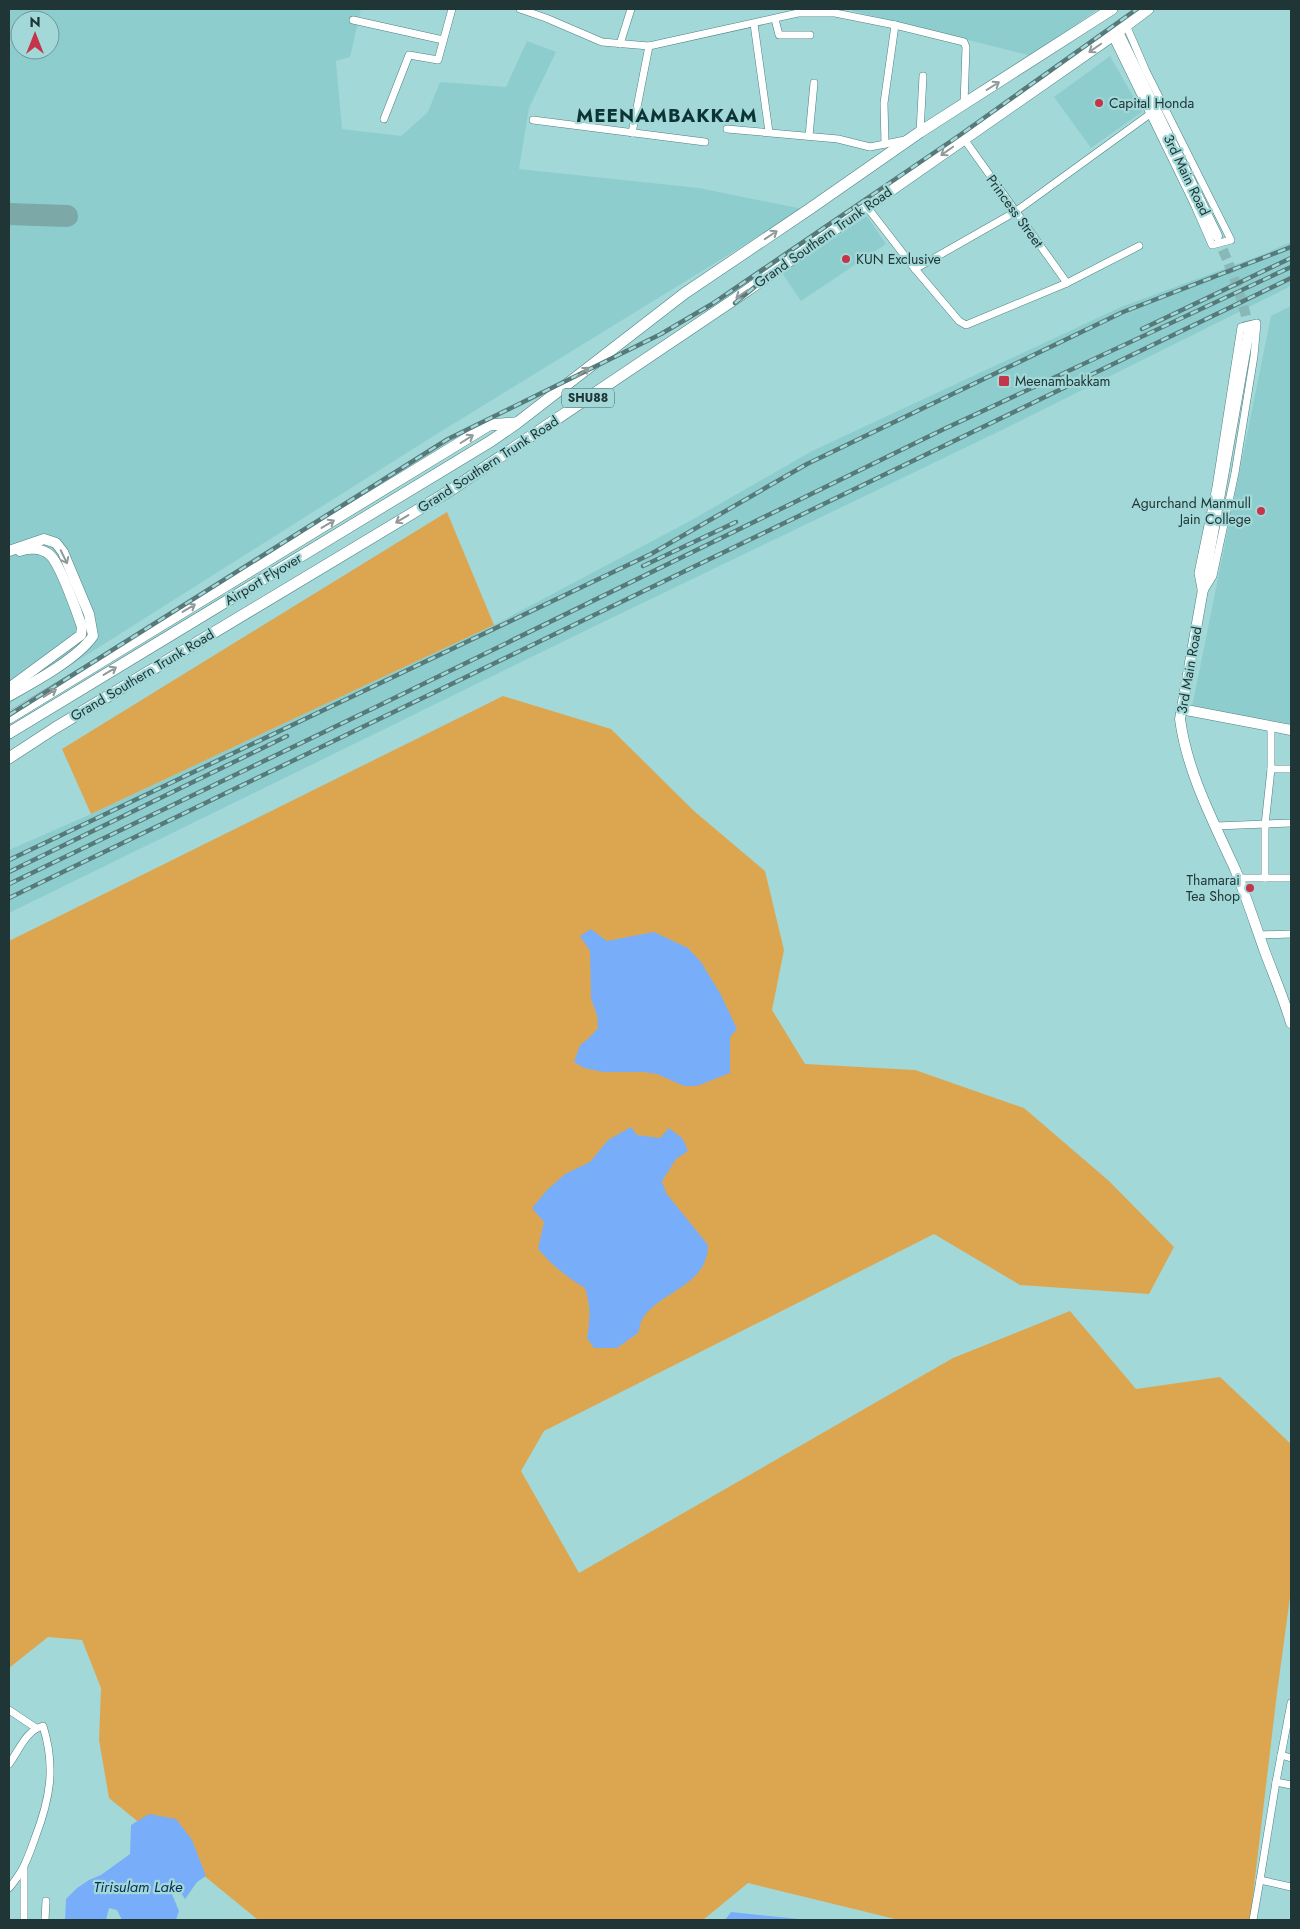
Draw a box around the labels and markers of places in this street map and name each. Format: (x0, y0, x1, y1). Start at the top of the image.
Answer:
place label: Capital Honda (1109, 93, 1194, 113)
marker: Capital Honda (1093, 97, 1105, 109)
place label: KUN Exclusive (856, 249, 941, 269)
marker: KUN Exclusive (840, 253, 852, 265)
place label: Meenambakkam (1015, 371, 1110, 391)
marker: Meenambakkam (997, 374, 1011, 388)
place label: Agurchand Manmull Jain College (1131, 493, 1251, 529)
marker: Agurchand Manmull Jain College (1255, 505, 1267, 517)
place label: Thamarai Tea Shop (1186, 870, 1240, 906)
marker: Thamarai Tea Shop (1244, 882, 1256, 894)

